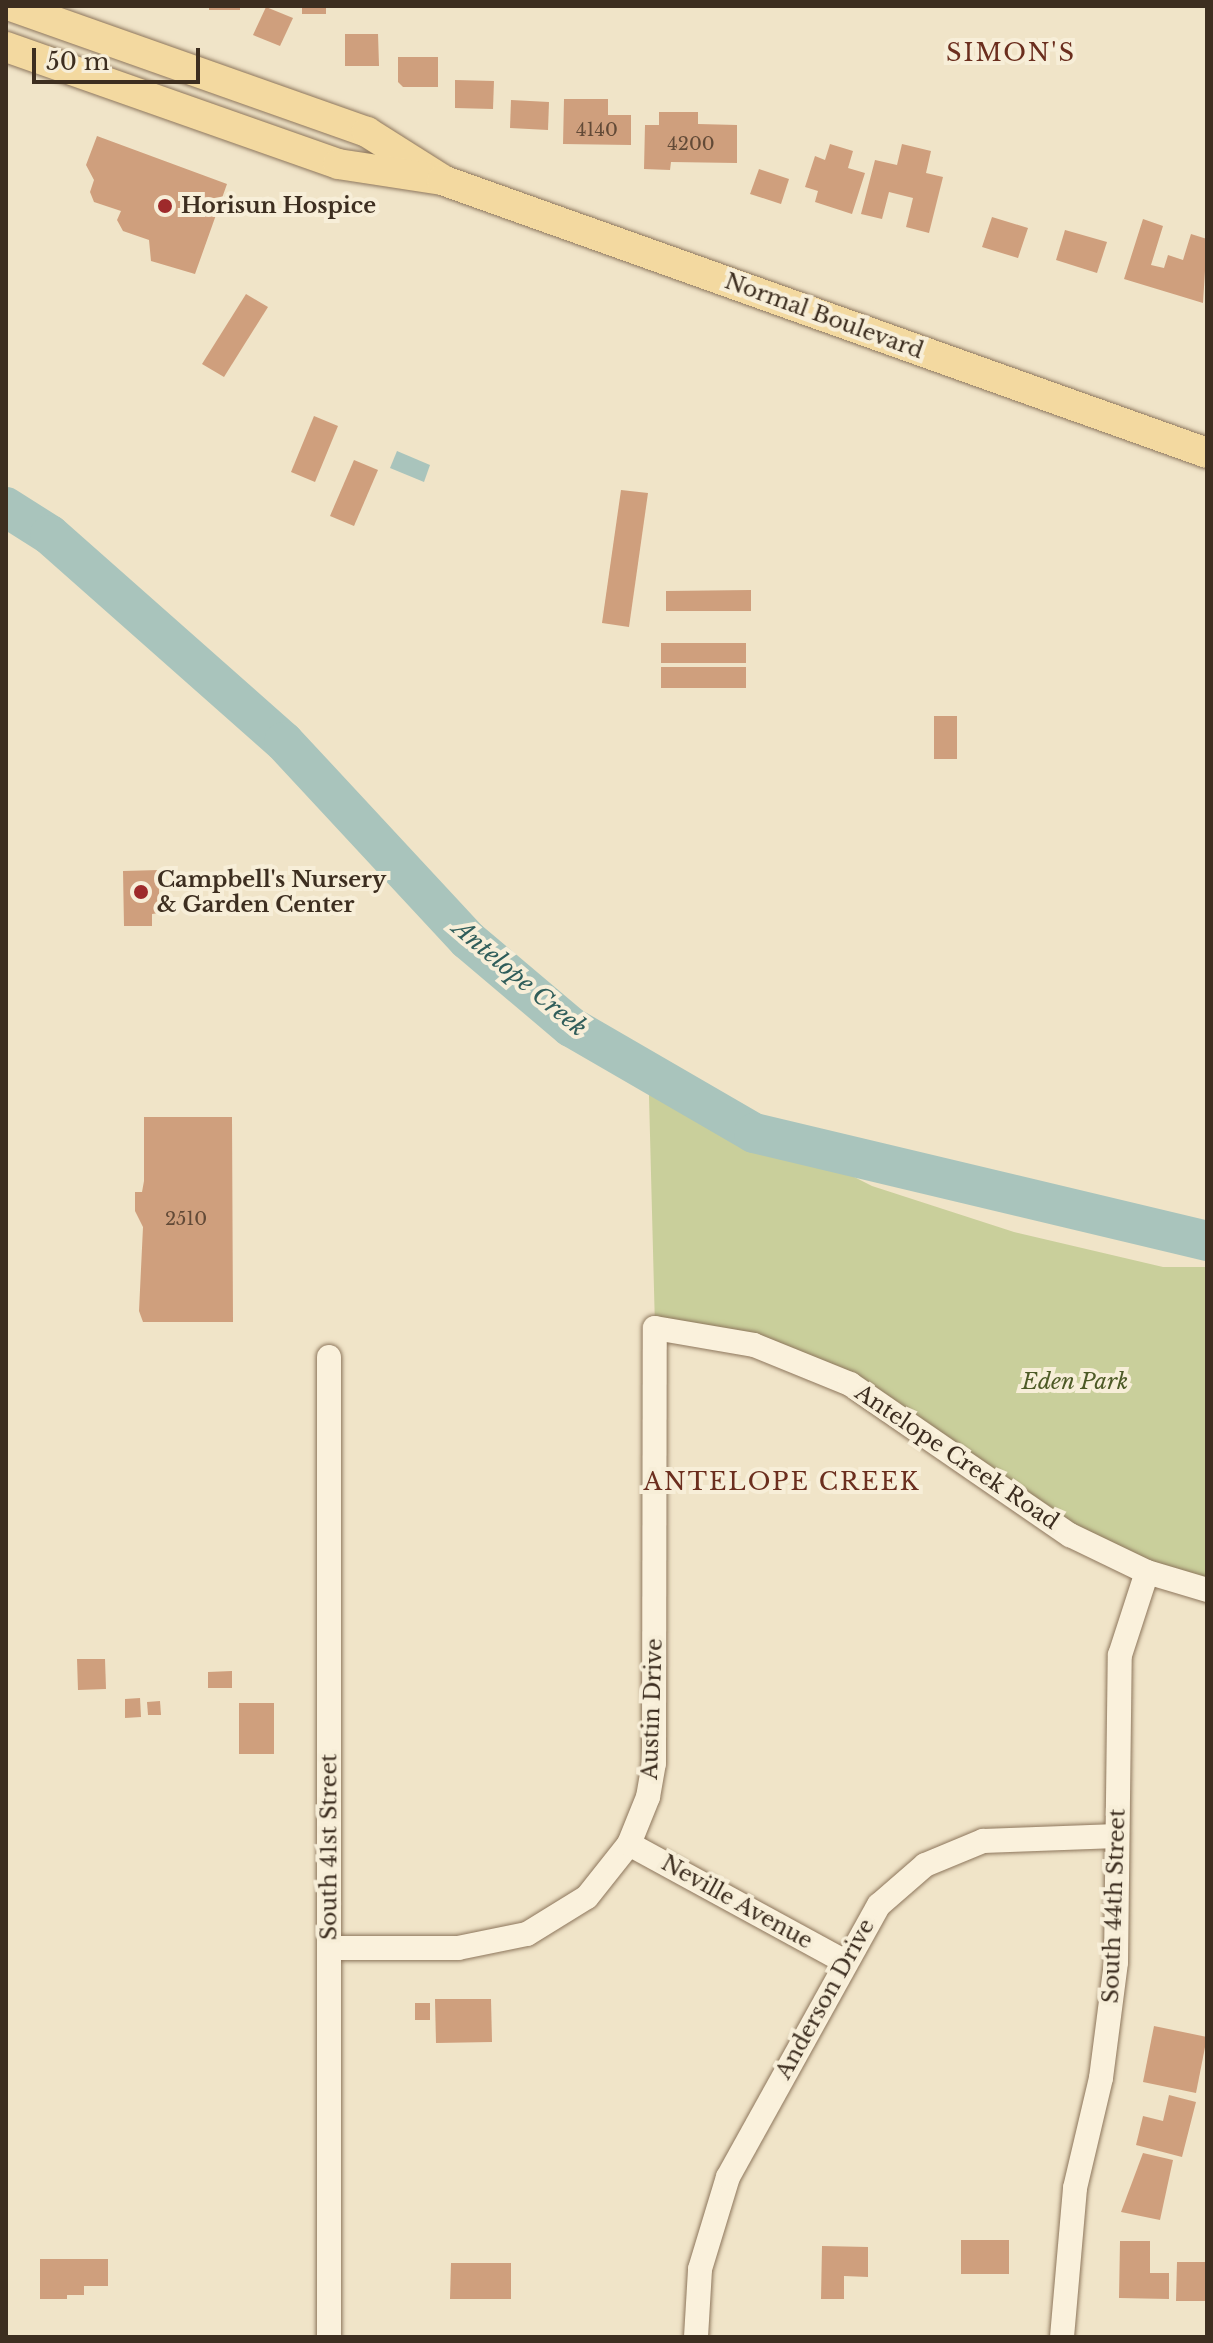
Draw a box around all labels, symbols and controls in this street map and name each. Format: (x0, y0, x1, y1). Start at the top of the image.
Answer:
scale bar (36, 32, 204, 82)
district label: SIMON'S (946, 39, 1076, 67)
text: 50 m (46, 47, 109, 76)
house number: 4140 (576, 119, 618, 141)
house number: 4200 (667, 133, 715, 155)
place label: Horisun Hospice (181, 193, 376, 219)
marker: Horisun Hospice (156, 197, 174, 215)
street label: Normal Boulevard (721, 268, 927, 364)
place label: Campbell's Nursery & Garden Center (157, 866, 386, 918)
marker: Campbell's Nursery & Garden Center (132, 883, 150, 901)
water label: Antelope Creek (447, 914, 593, 1042)
house number: 2510 (165, 1208, 207, 1230)
park label: Eden Park (1021, 1369, 1129, 1395)
street label: Antelope Creek Road (850, 1379, 1064, 1535)
district label: ANTELOPE CREEK (643, 1468, 921, 1496)
street label: Austin Drive (636, 1638, 668, 1780)
street label: South 41st Street (316, 1754, 342, 1940)
street label: South 44th Street (1097, 1808, 1131, 2004)
street label: Neville Avenue (657, 1849, 817, 1955)
street label: Anderson Drive (770, 1914, 880, 2084)

